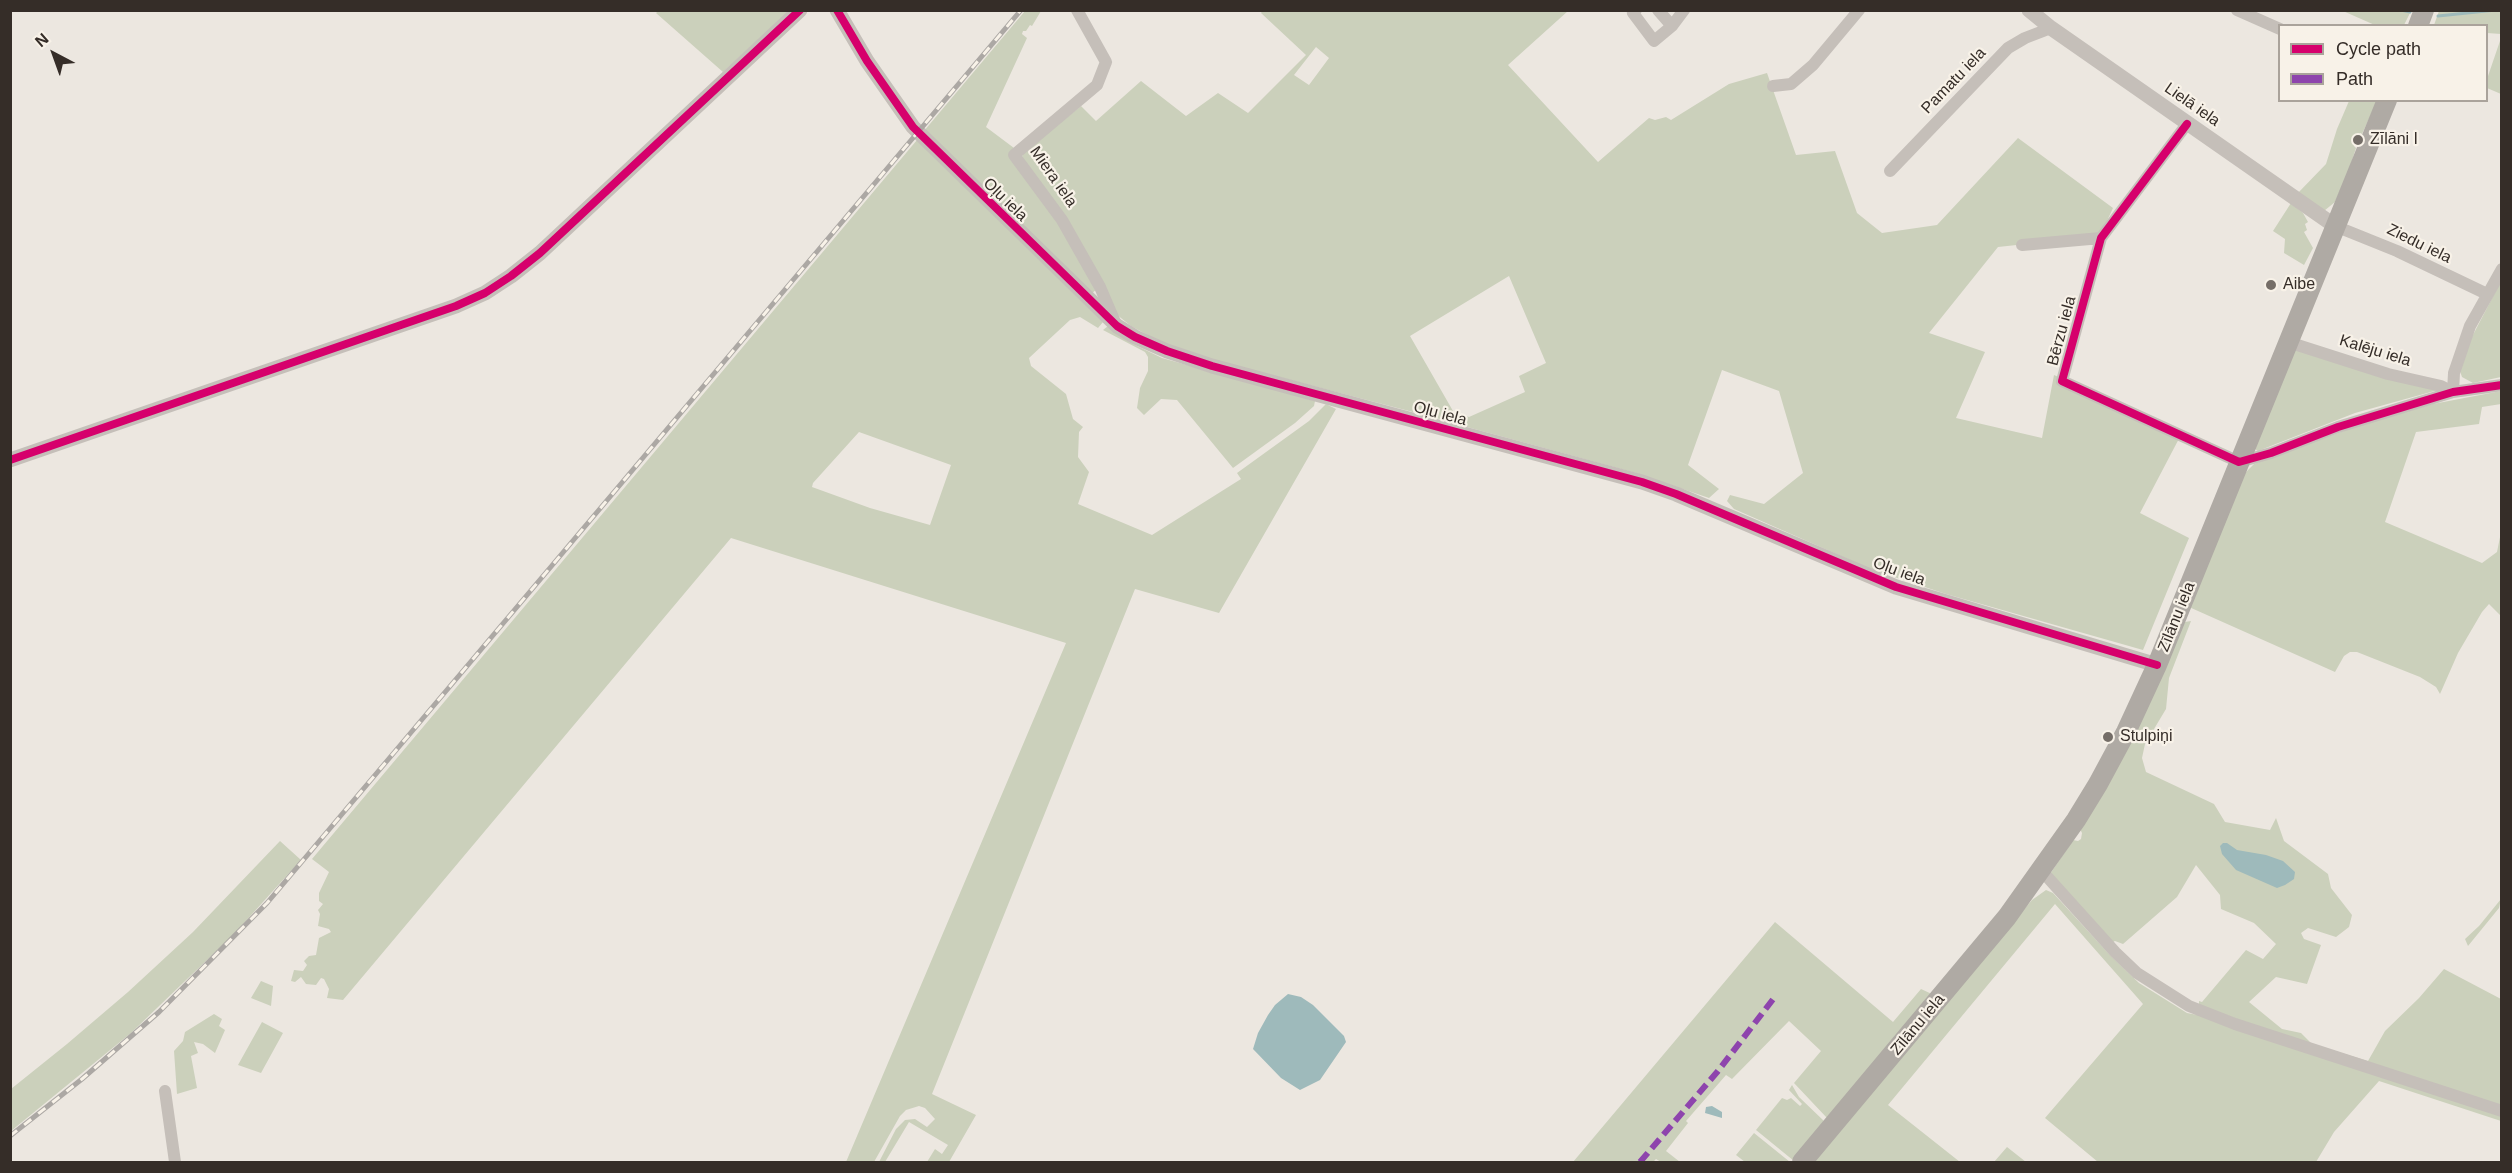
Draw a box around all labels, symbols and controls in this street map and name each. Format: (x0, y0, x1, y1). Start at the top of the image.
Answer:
north arrow (24, 24, 84, 84)
legend (2278, 24, 2488, 102)
text: N (32, 30, 52, 50)
text: Cycle path (2336, 39, 2421, 59)
street label: Pamatu iela (1918, 44, 1990, 118)
text: Path (2336, 69, 2373, 89)
street label: Lielā iela (2161, 79, 2223, 131)
place label: Zīlāni I (2370, 130, 2418, 150)
marker: Zīlāni I (2351, 133, 2365, 147)
street label: Miera iela (1025, 143, 1081, 211)
street label: Oļu iela (979, 174, 1031, 226)
street label: Ziedu iela (2384, 220, 2454, 268)
place label: Aibe (2283, 275, 2315, 295)
marker: Aibe (2264, 278, 2278, 292)
street label: Bērzu iela (2044, 294, 2080, 368)
street label: Kalēju iela (2337, 331, 2413, 371)
street label: Oļu iela (1411, 398, 1469, 430)
street label: Oļu iela (1870, 554, 1928, 590)
street label: Zīlānu iela (2154, 579, 2200, 655)
place label: Stulpiņi (2120, 727, 2172, 747)
marker: Stulpiņi (2101, 730, 2115, 744)
street label: Zīlānu iela (1887, 991, 1949, 1059)

